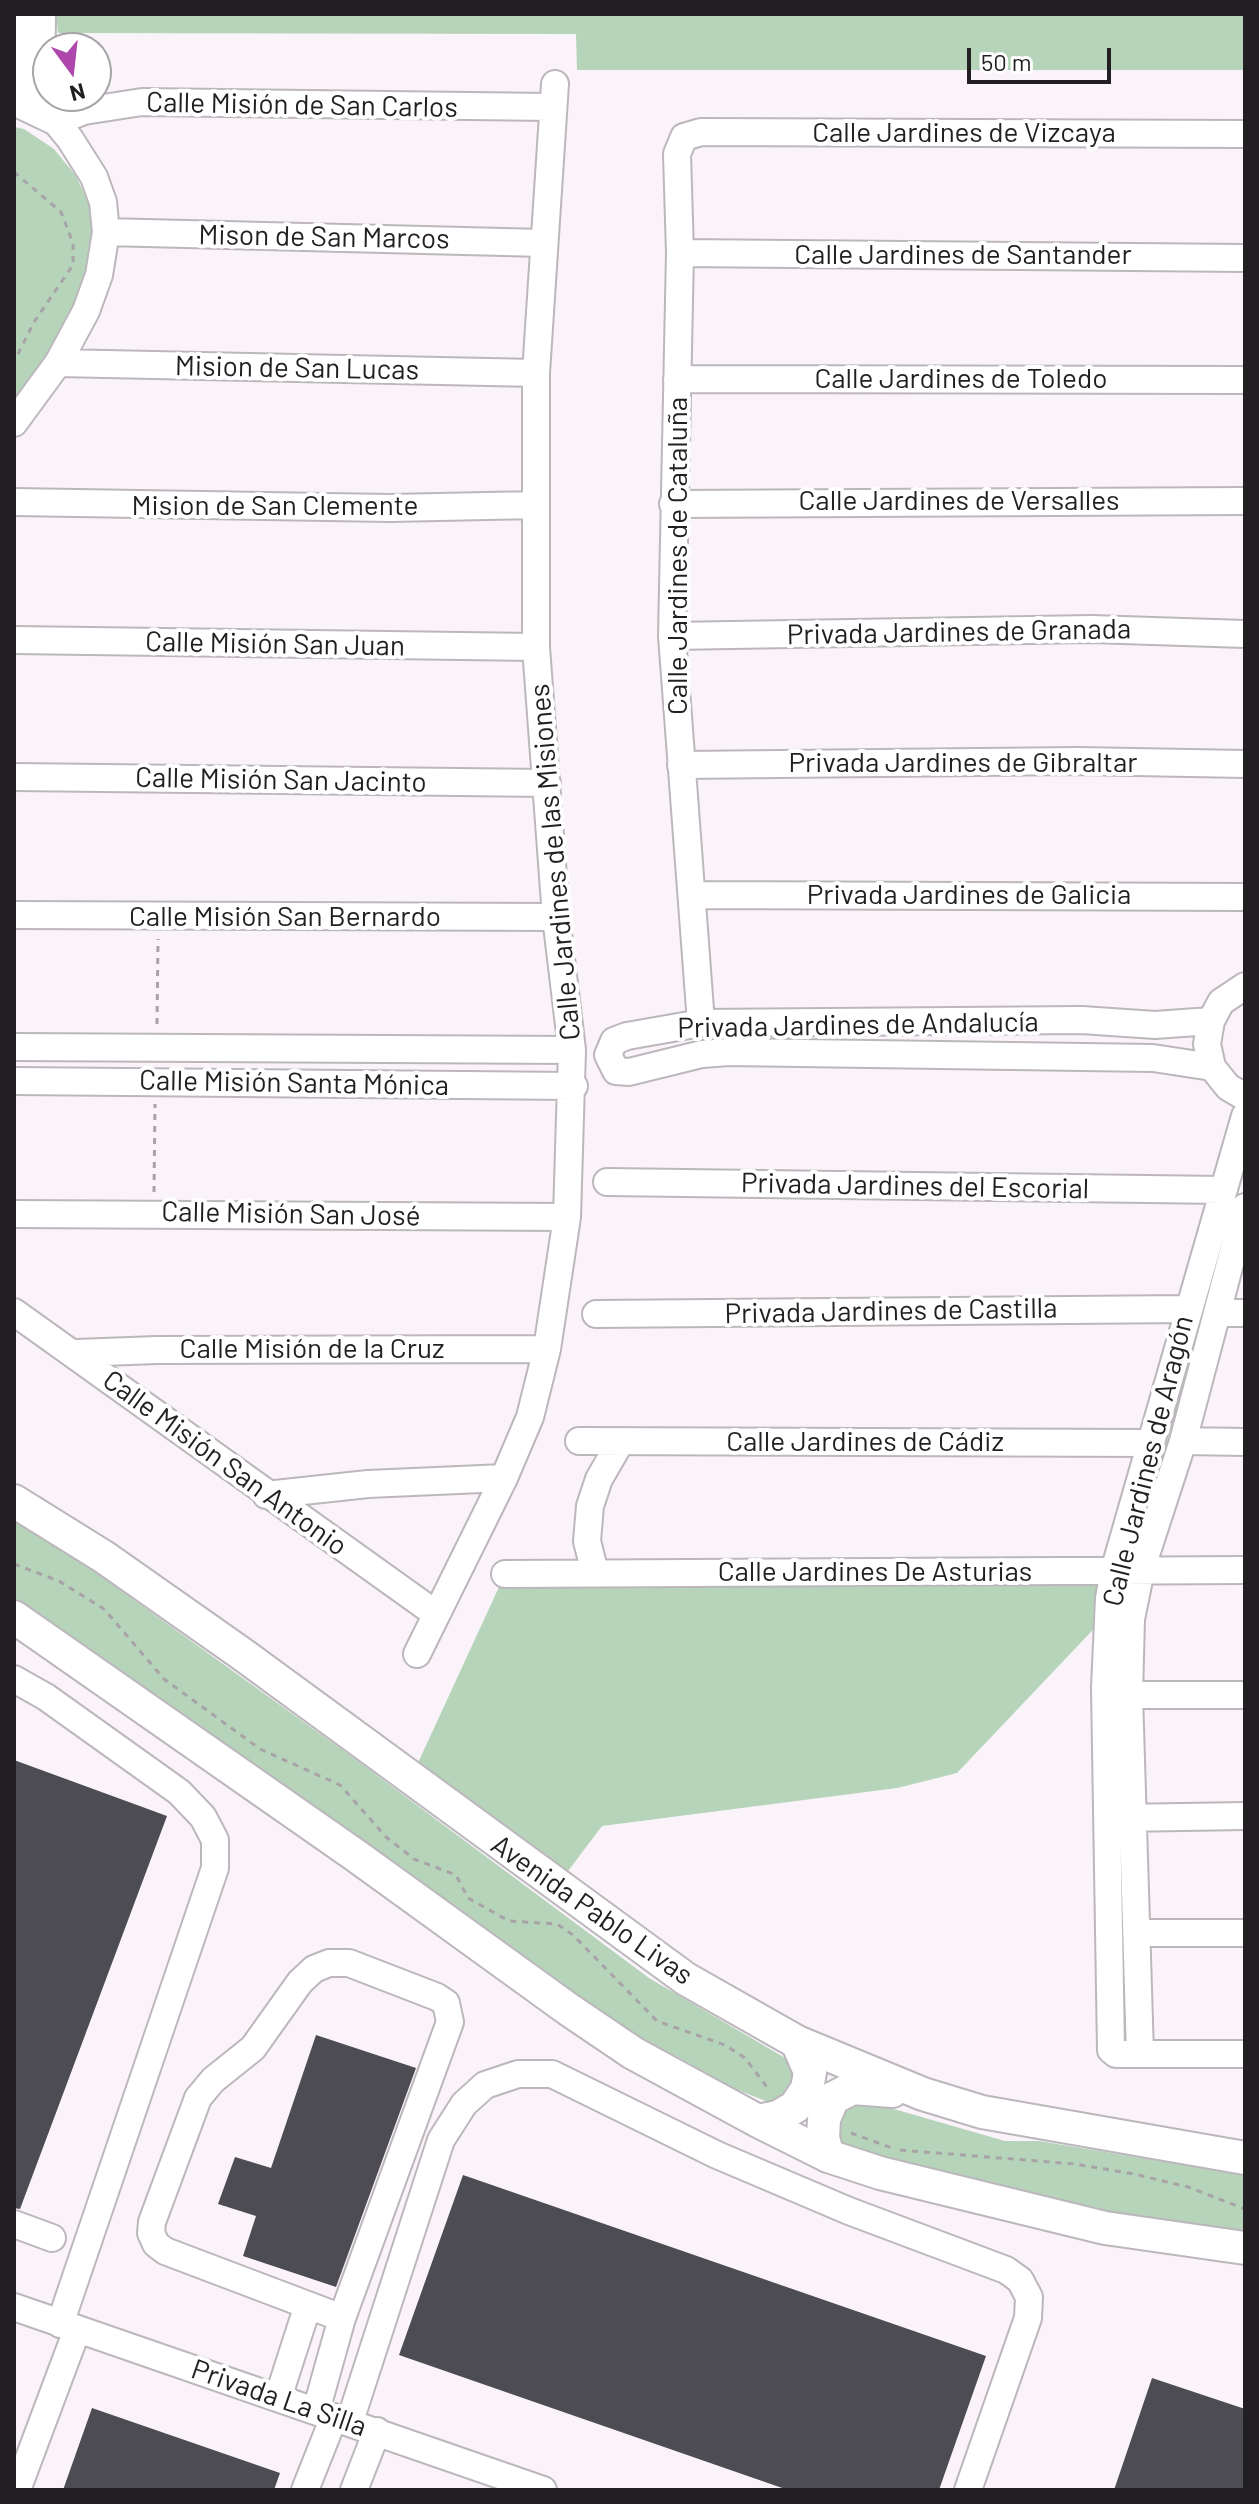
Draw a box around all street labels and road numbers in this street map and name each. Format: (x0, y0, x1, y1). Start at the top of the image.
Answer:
street label: Calle Misión de San Carlos (146, 85, 458, 125)
street label: Calle Jardines de Vizcaya (812, 116, 1116, 150)
street label: Mison de San Marcos (198, 218, 450, 256)
street label: Calle Jardines de Santander (794, 238, 1132, 272)
street label: Mision de San Lucas (175, 349, 419, 387)
street label: Calle Jardines de Toledo (814, 362, 1108, 396)
street label: Calle Jardines de Cataluña (661, 397, 695, 715)
street label: Calle Jardines de Versalles (799, 484, 1119, 518)
street label: Mision de San Clemente (132, 489, 418, 523)
street label: Privada Jardines de Granada (787, 612, 1131, 652)
street label: Calle Misión San Juan (145, 625, 405, 663)
street label: Calle Jardines de las Misiones (523, 682, 587, 1042)
street label: Privada Jardines de Gibraltar (789, 746, 1137, 780)
street label: Calle Misión San Jacinto (135, 761, 427, 799)
street label: Privada Jardines de Galicia (807, 878, 1131, 912)
street label: Calle Misión San Bernardo (129, 900, 441, 934)
street label: Privada Jardines de Andalucía (677, 1005, 1039, 1045)
street label: Calle Misión Santa Mónica (139, 1063, 449, 1103)
street label: Privada Jardines del Escorial (741, 1166, 1089, 1206)
street label: Calle Misión San José (161, 1195, 421, 1233)
street label: Privada Jardines de Castilla (724, 1291, 1058, 1331)
street label: Calle Jardines de Aragón (1096, 1312, 1200, 1610)
street label: Calle Misión de la Cruz (180, 1332, 444, 1366)
street label: Calle Misión San Antonio (96, 1363, 354, 1563)
street label: Calle Jardines de Cádiz (726, 1425, 1004, 1459)
street label: Calle Jardines De Asturias (718, 1555, 1032, 1589)
street label: Avenida Pablo Livas (485, 1828, 699, 1992)
street label: Privada La Silla (187, 2352, 371, 2444)

